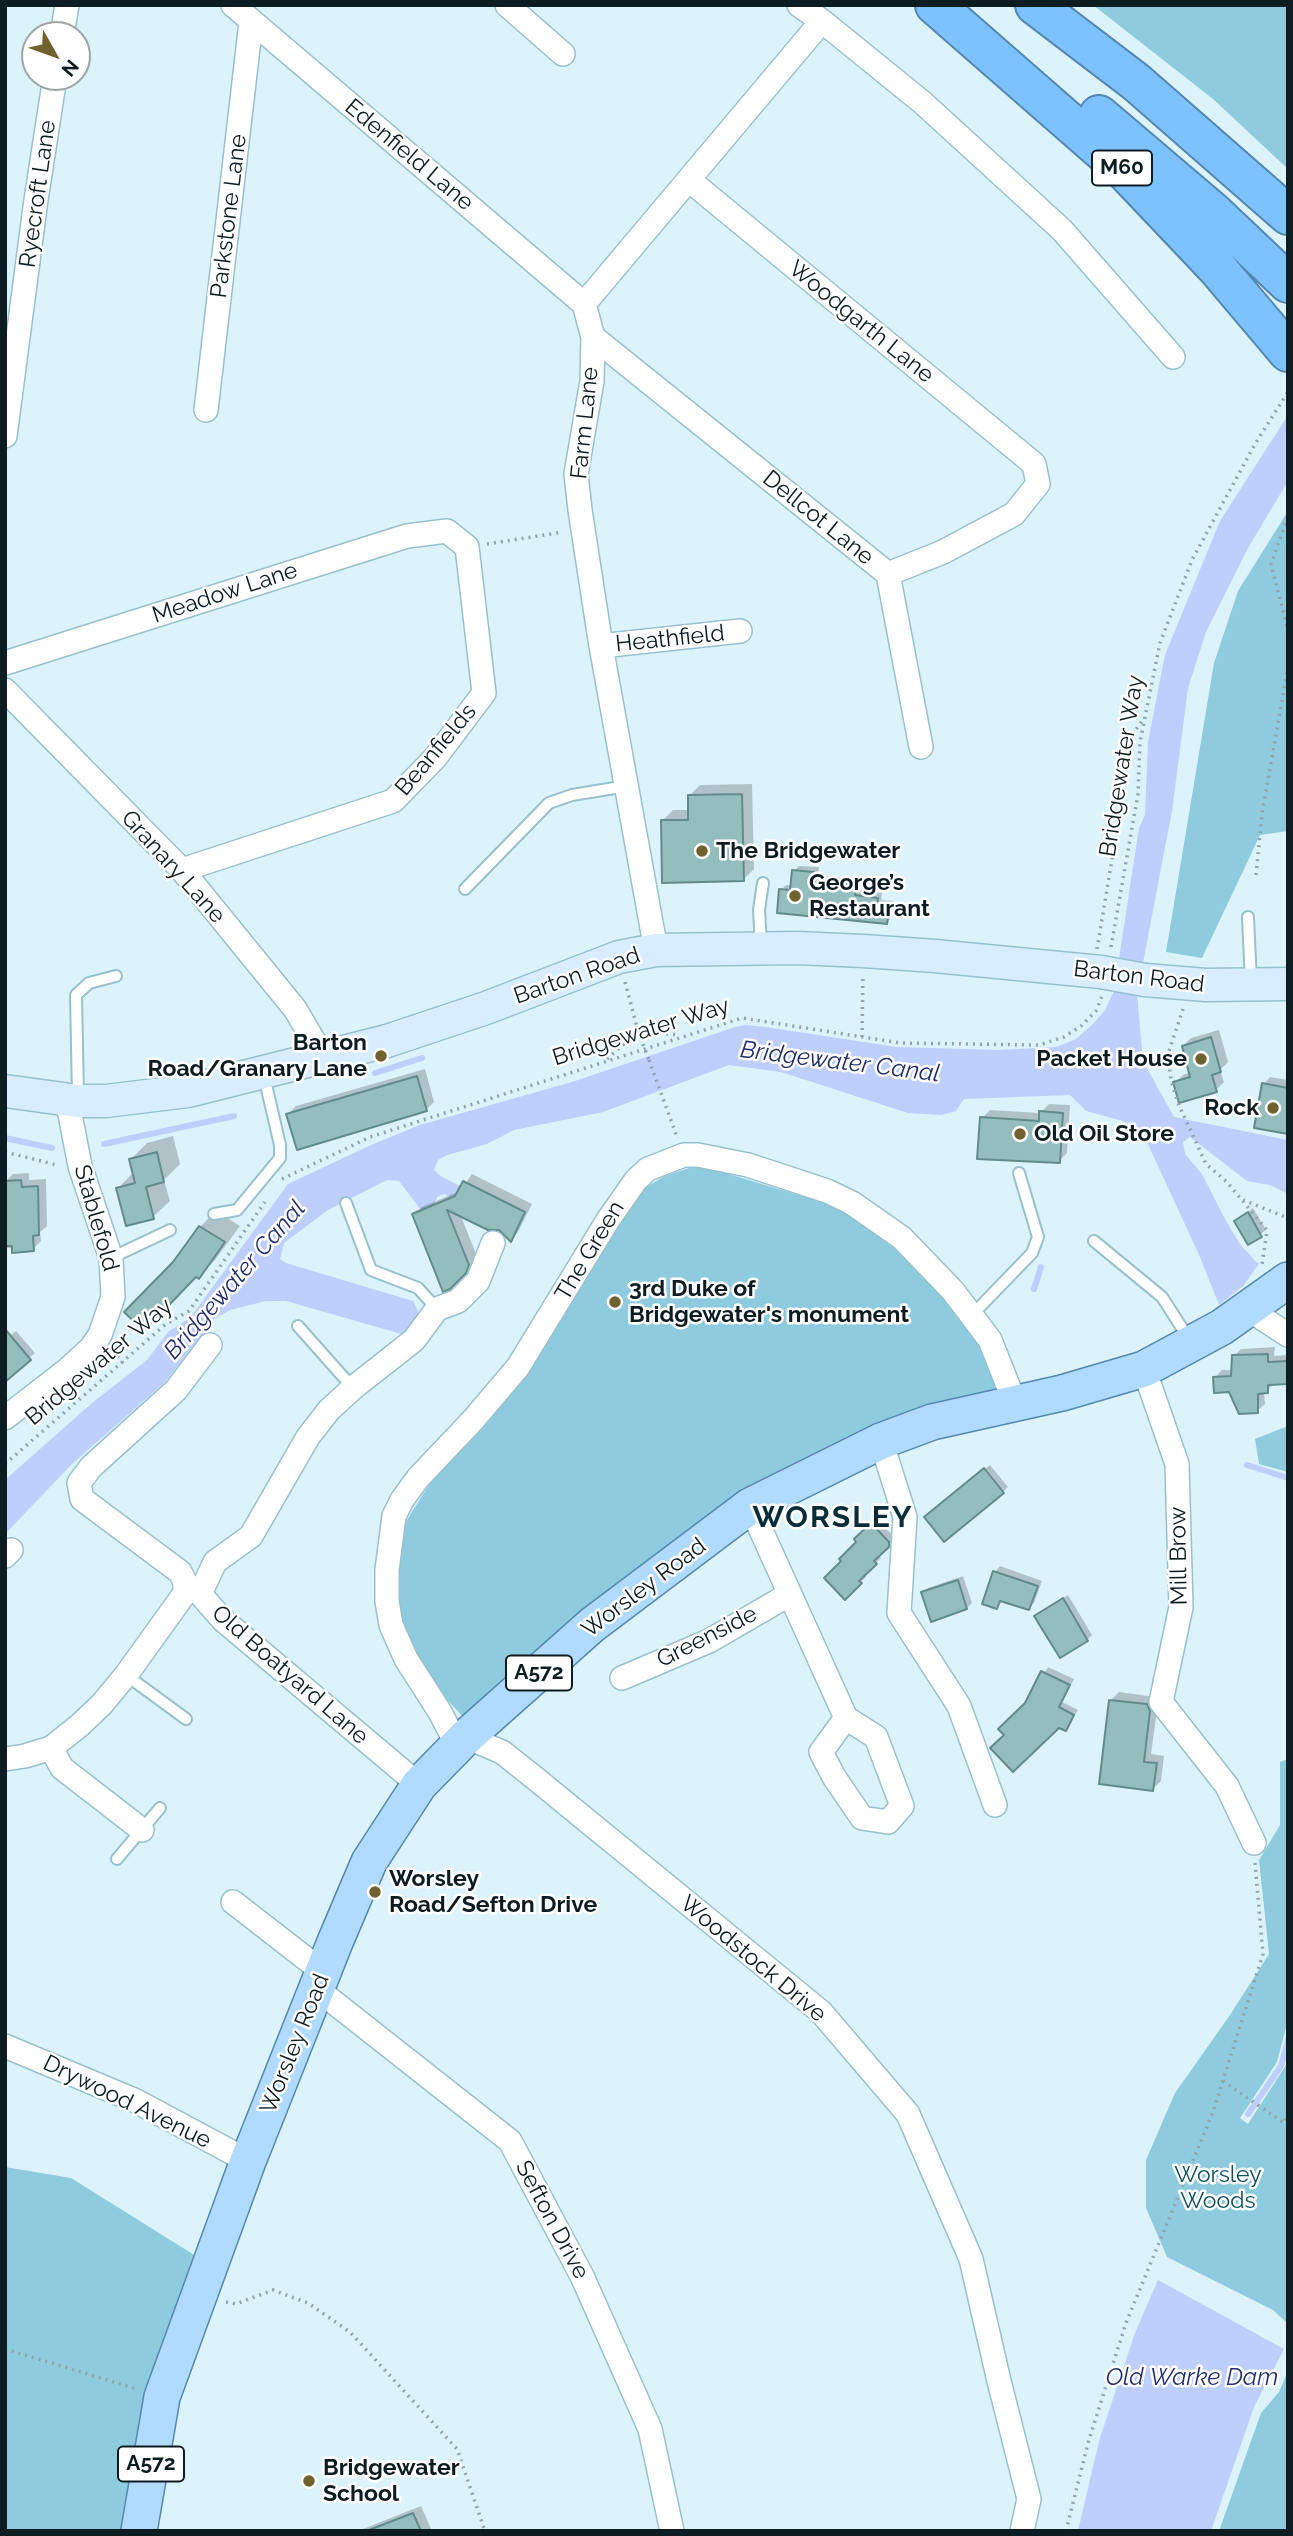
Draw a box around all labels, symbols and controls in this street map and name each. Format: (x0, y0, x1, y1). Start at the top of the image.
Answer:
north arrow (21, 21, 91, 91)
text: N (57, 56, 84, 81)
street label: Edenfield Lane (339, 93, 479, 217)
street label: Ryecroft Lane (14, 119, 62, 269)
street label: Parkstone Lane (205, 132, 253, 300)
road number: M60 (1092, 150, 1152, 186)
street label: Woodgarth Lane (783, 255, 939, 389)
street label: Farm Lane (565, 366, 605, 480)
street label: Dellcot Lane (757, 465, 879, 571)
street label: Meadow Lane (149, 557, 301, 629)
street label: Heathfield (614, 620, 726, 658)
street label: Bridgewater Way (1094, 673, 1150, 859)
street label: Beanfields (390, 698, 482, 802)
street label: Granary Lane (115, 805, 231, 929)
place label: The Bridgewater (716, 837, 900, 865)
marker: The Bridgewater (694, 843, 710, 859)
place label: George’s Restaurant (809, 869, 930, 923)
marker: George’s Restaurant (787, 888, 803, 904)
street label: Barton Road (510, 942, 644, 1010)
street label: Barton Road (1072, 955, 1206, 999)
street label: Bridgewater Way (549, 992, 733, 1072)
place label: Barton Road/Granary Lane (148, 1029, 367, 1083)
water label: Bridgewater Canal (739, 1035, 941, 1089)
place label: Packet House (1036, 1045, 1187, 1073)
marker: Barton Road/Granary Lane (373, 1048, 389, 1064)
marker: Packet House (1193, 1051, 1209, 1067)
place label: Rock (1204, 1094, 1259, 1122)
marker: Rock (1265, 1100, 1281, 1116)
place label: Old Oil Store (1034, 1120, 1174, 1148)
marker: Old Oil Store (1012, 1126, 1028, 1142)
street label: Stablefold (68, 1162, 124, 1274)
water label: Bridgewater Canal (158, 1195, 312, 1365)
street label: The Green (549, 1196, 631, 1306)
place label: 3rd Duke of Bridgewater's monument (629, 1275, 909, 1329)
street label: Bridgewater Way (20, 1292, 178, 1432)
marker: 3rd Duke of Bridgewater's monument (607, 1294, 623, 1310)
district label: WORSLEY (753, 1500, 913, 1536)
street label: Mill Brow (1164, 1506, 1194, 1606)
street label: Worsley Road (576, 1532, 712, 1644)
street label: Old Boatyard Lane (206, 1600, 374, 1750)
street label: Greenside (652, 1600, 762, 1674)
road number: A572 (506, 1656, 572, 1690)
place label: Worsley Road/Sefton Drive (389, 1865, 597, 1919)
marker: Worsley Road/Sefton Drive (367, 1884, 383, 1900)
street label: Woodstock Drive (674, 1890, 832, 2028)
street label: Worsley Road (254, 1970, 336, 2118)
street label: Drywood Avenue (38, 2049, 216, 2155)
street label: Sefton Drive (509, 2156, 595, 2284)
park label: Worsley Woods (1174, 2161, 1262, 2215)
water label: Old Warke Dam (1106, 2364, 1278, 2392)
road number: A572 (118, 2446, 184, 2482)
place label: Bridgewater School (323, 2454, 460, 2508)
marker: Bridgewater School (301, 2473, 317, 2489)

